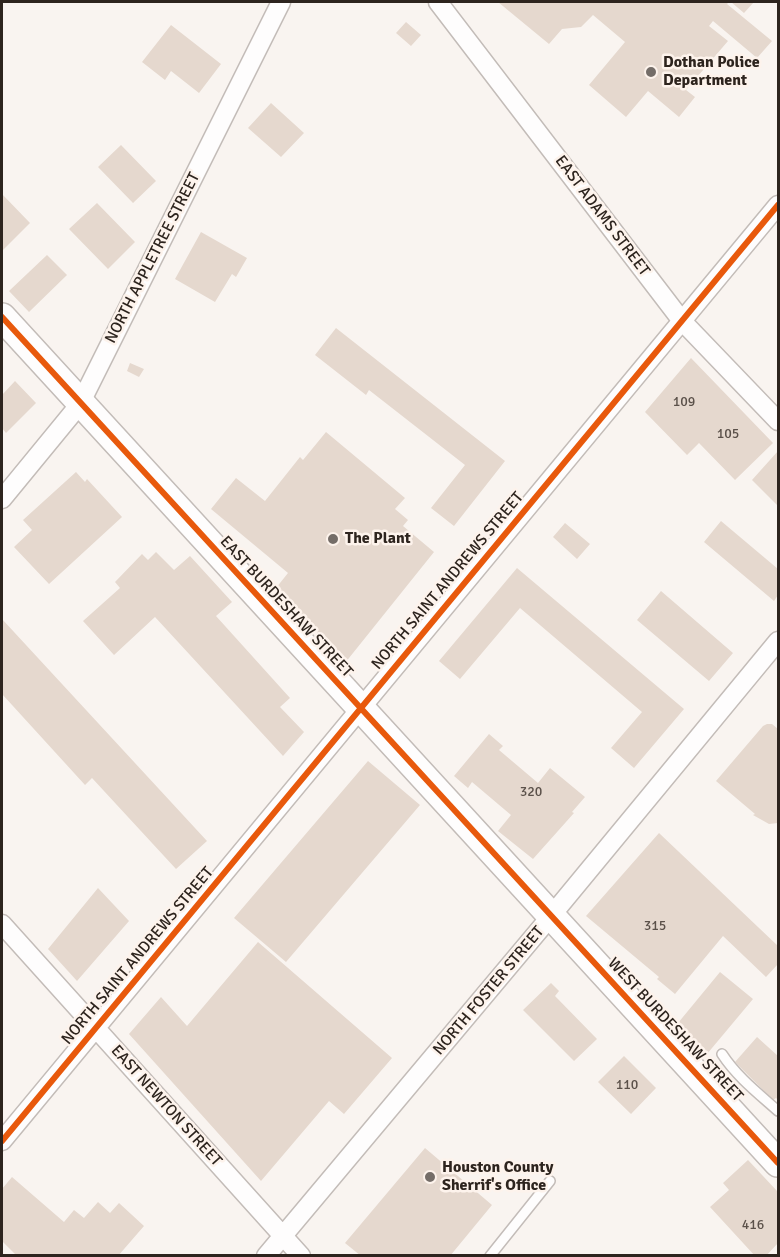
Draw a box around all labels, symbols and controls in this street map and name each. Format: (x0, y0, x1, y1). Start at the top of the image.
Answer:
place label: Dothan Police Department (663, 53, 760, 91)
marker: Dothan Police Department (644, 65, 658, 79)
street label: EAST ADAMS STREET (550, 152, 654, 280)
street label: NORTH APPLETREE STREET (101, 169, 205, 347)
house number: 109 (673, 394, 695, 410)
house number: 105 (717, 426, 739, 442)
street label: NORTH SAINT ANDREWS STREET (368, 488, 528, 674)
place label: The Plant (345, 529, 411, 549)
street label: EAST BURDESHAW STREET (215, 532, 357, 682)
marker: The Plant (326, 532, 340, 546)
house number: 320 (520, 784, 542, 800)
street label: NORTH SAINT ANDREWS STREET (58, 863, 218, 1049)
house number: 315 (644, 918, 666, 934)
street label: NORTH FOSTER STREET (429, 923, 549, 1059)
street label: WEST BURDESHAW STREET (603, 954, 747, 1106)
street label: EAST NEWTON STREET (107, 1041, 225, 1171)
house number: 110 (616, 1077, 638, 1093)
place label: Houston County Sherrif's Office (442, 1158, 553, 1196)
marker: Houston County Sherrif's Office (423, 1170, 437, 1184)
house number: 416 (742, 1217, 764, 1233)

